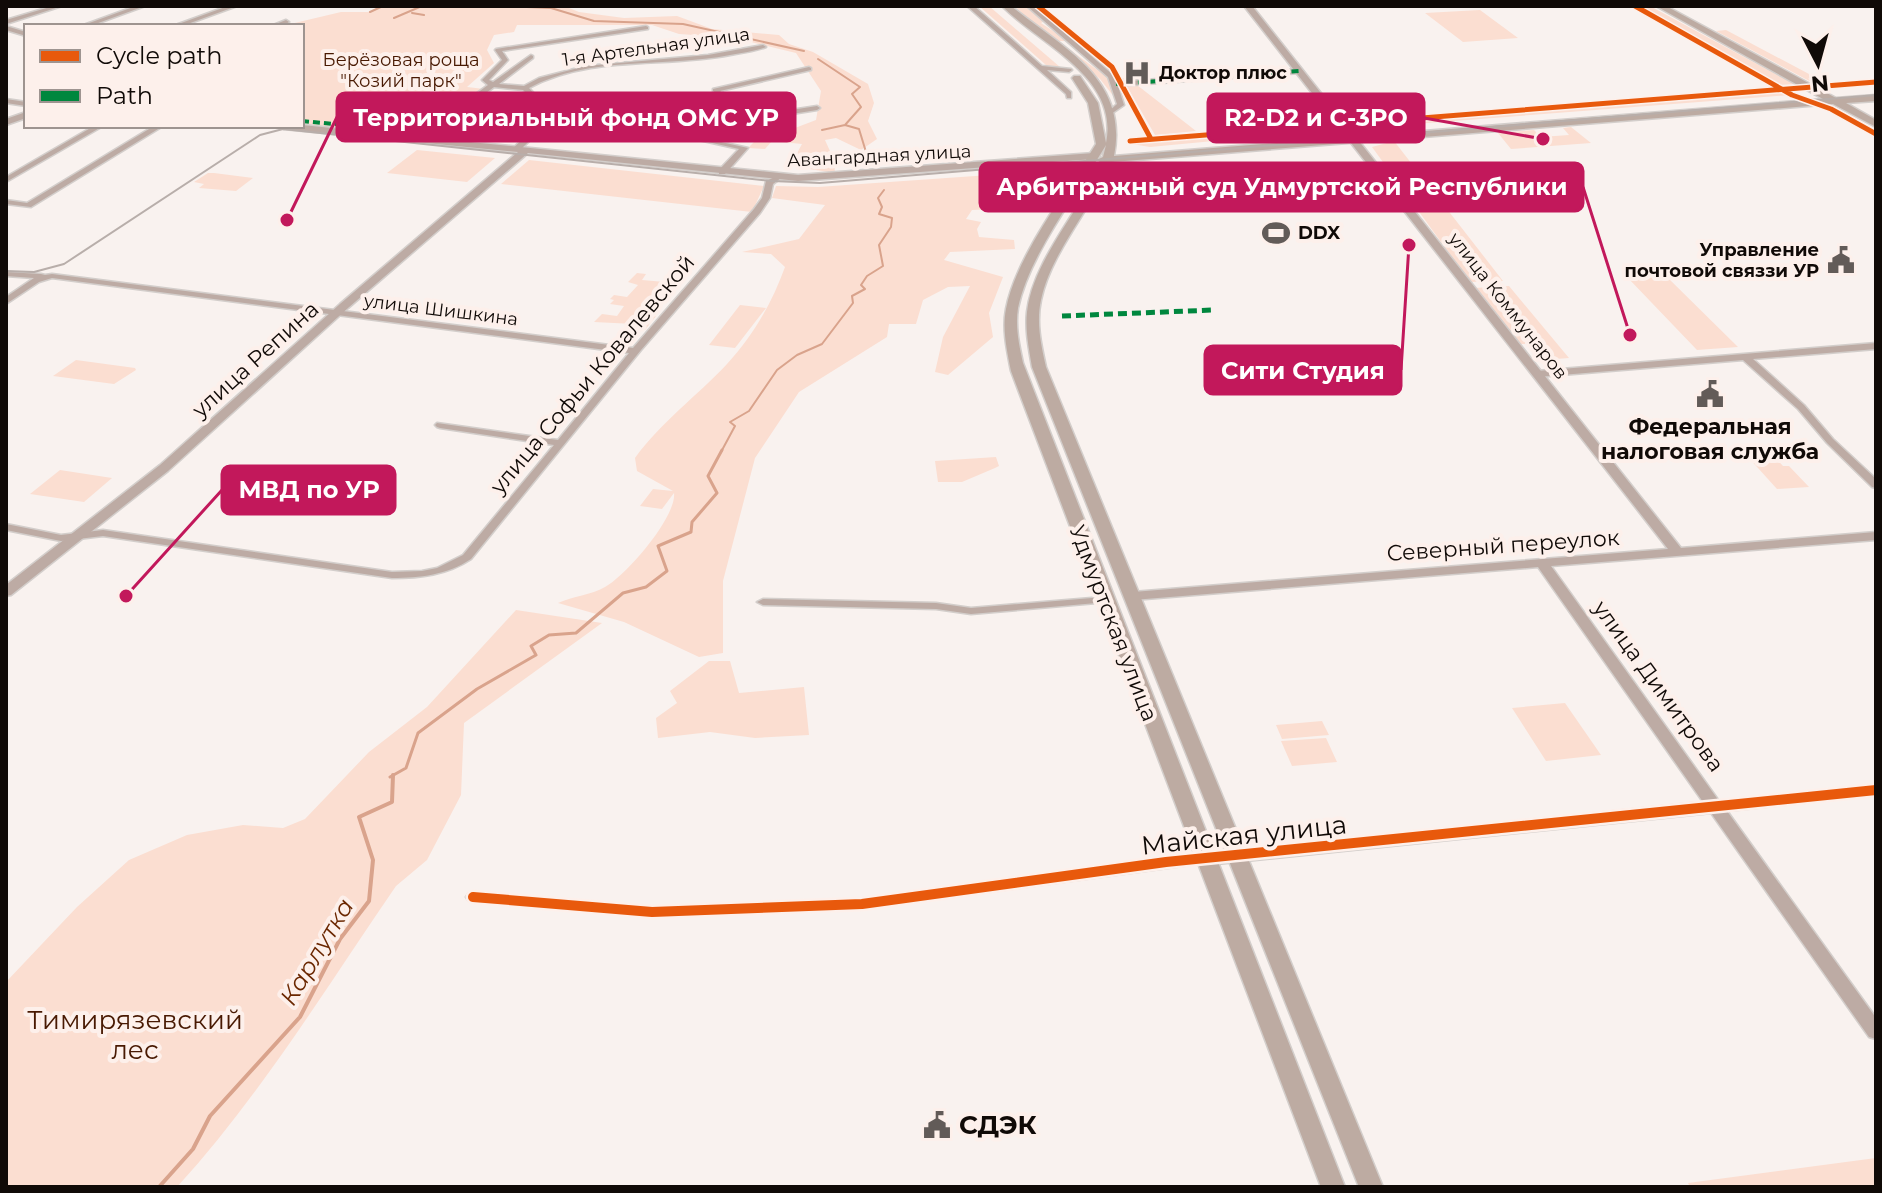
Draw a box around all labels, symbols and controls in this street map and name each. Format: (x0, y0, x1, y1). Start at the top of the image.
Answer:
street label: 1-я Артельная улица (561, 23, 751, 71)
legend (24, 24, 304, 128)
north arrow (1778, 24, 1858, 104)
text: Cycle path (96, 41, 223, 70)
park label: Берёзовая роща "Козий парк" (323, 49, 479, 92)
hospital icon: Доктор плюс (1122, 58, 1152, 88)
place label: Доктор плюс (1159, 62, 1287, 84)
text: N (1810, 69, 1830, 98)
text: Path (96, 81, 153, 110)
callout: Территориальный фонд ОМС УР (337, 93, 795, 141)
callout: R2-D2 и C-3PO (1208, 94, 1424, 142)
text: Территориальный фонд ОМС УР (353, 103, 779, 132)
text: R2-D2 и C-3PO (1224, 103, 1408, 132)
street label: Авангардная улица (786, 140, 972, 172)
callout: Арбитражный суд Удмуртской Республики (980, 163, 1583, 211)
text: Арбитражный суд Удмуртской Республики (996, 172, 1568, 201)
sports icon: DDX (1261, 218, 1291, 248)
place label: DDX (1298, 222, 1340, 244)
street label: улица Коммунаров (1443, 227, 1572, 384)
place label: Управление почтовой связзи УР (1625, 239, 1819, 282)
public building icon: Управление почтовой связзи УР (1826, 245, 1856, 275)
street label: улица Софьи Ковалевской (484, 249, 700, 500)
street label: улица Шишкина (362, 290, 519, 330)
street label: улица Репина (186, 295, 324, 424)
callout: Сити Студия (1205, 346, 1401, 394)
text: Сити Студия (1221, 356, 1385, 385)
public building icon: Федеральная налоговая служба (1695, 379, 1725, 409)
place label: Федеральная налоговая служба (1601, 413, 1819, 465)
callout: МВД по УР (222, 466, 395, 514)
text: МВД по УР (238, 475, 380, 504)
street label: Удмуртская улица (1064, 521, 1163, 725)
street label: Северный переулок (1386, 524, 1621, 567)
street label: улица Димитрова (1587, 595, 1730, 777)
street label: Майская улица (1140, 808, 1348, 862)
water label: Карлутка (273, 893, 360, 1010)
park label: Тимирязевский лес (27, 1004, 243, 1066)
place label: СДЭК (959, 1109, 1037, 1141)
public building icon: СДЭК (922, 1110, 952, 1140)

